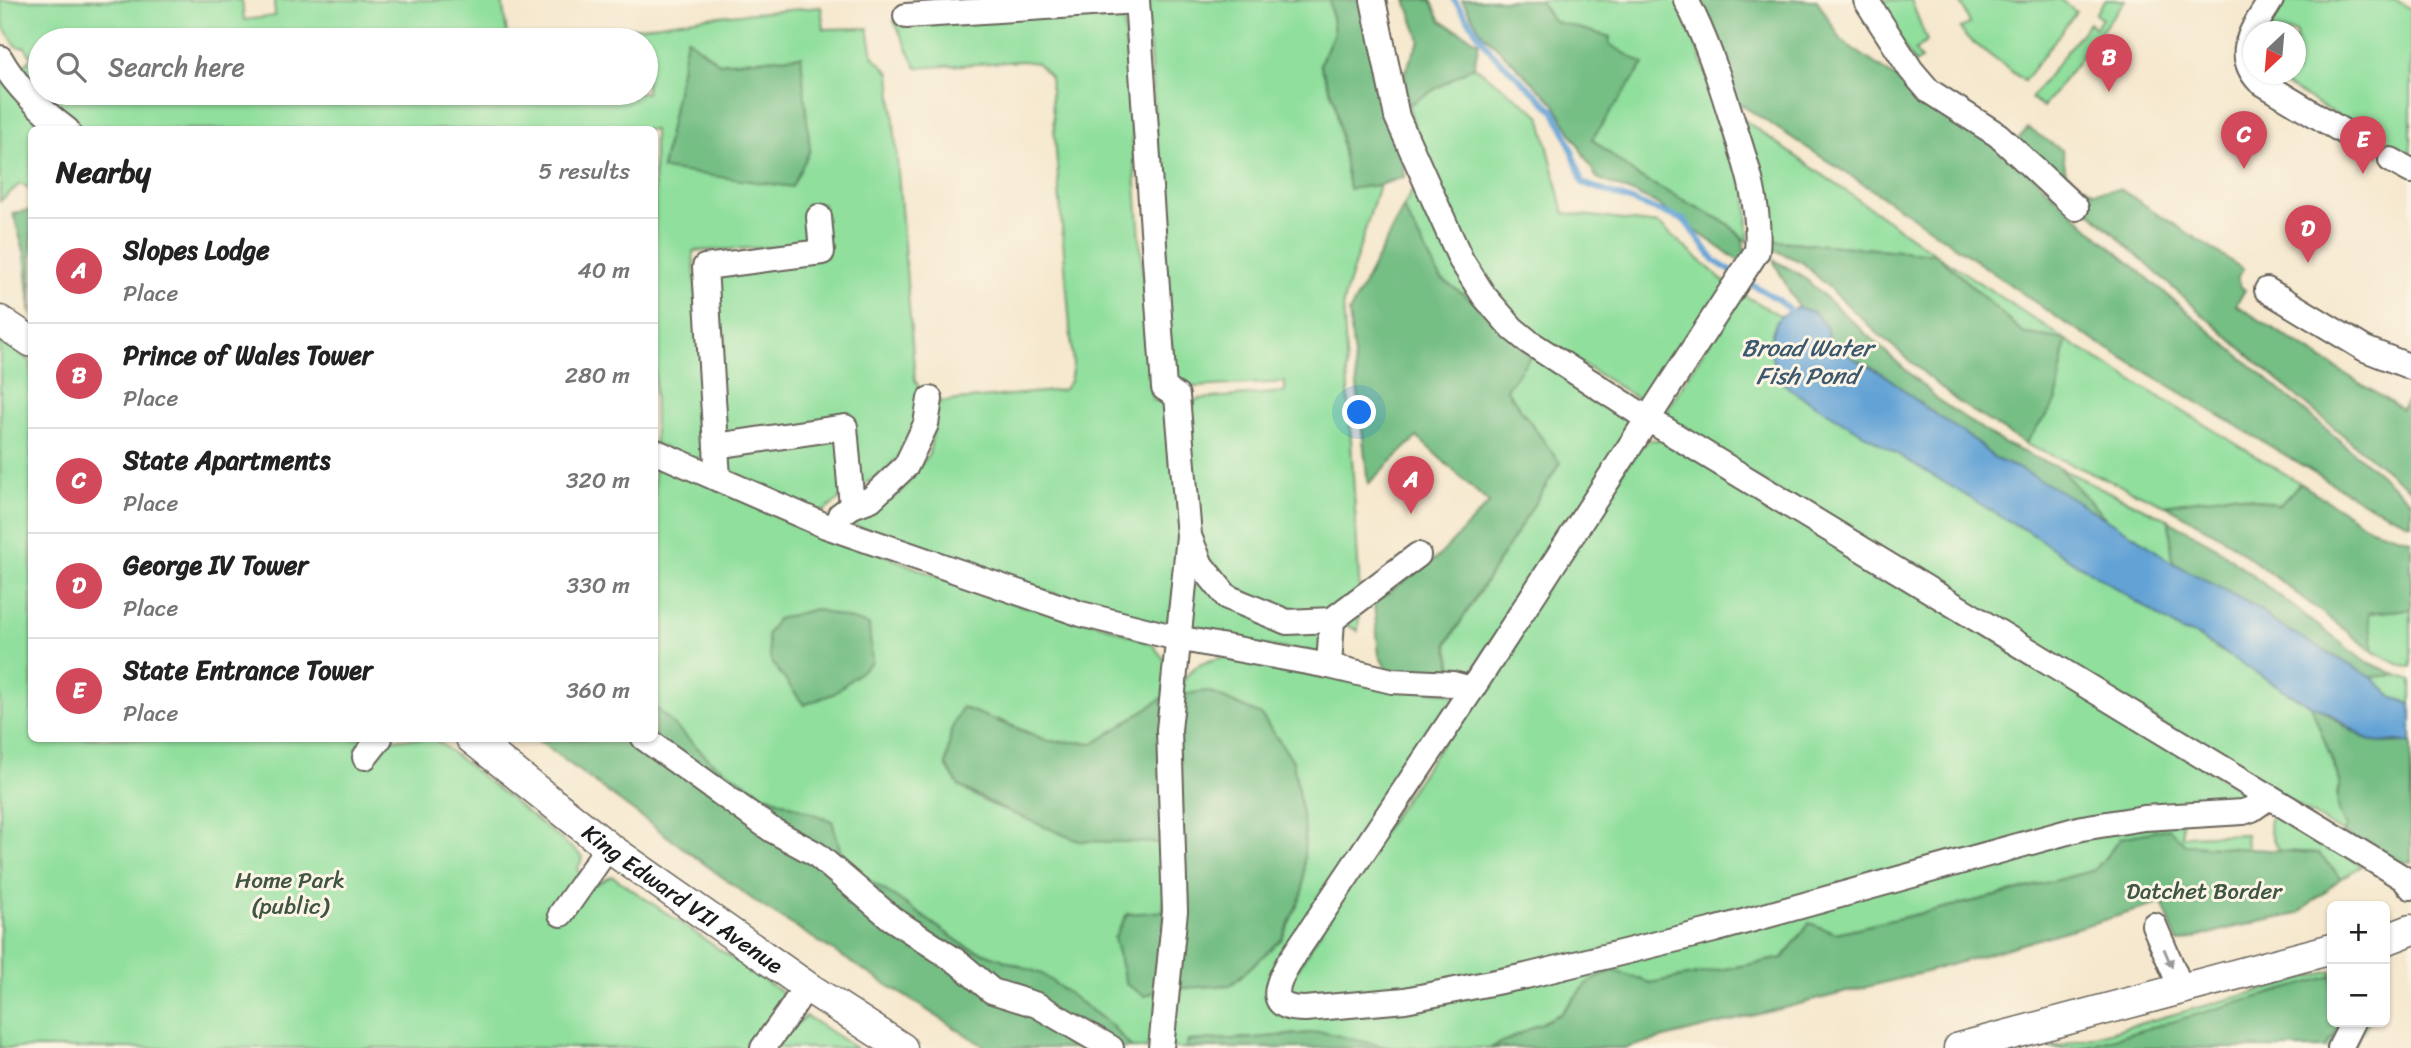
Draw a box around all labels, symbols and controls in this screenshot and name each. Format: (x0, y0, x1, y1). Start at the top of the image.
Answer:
north arrow (2243, 21, 2306, 84)
search box (28, 28, 658, 105)
pin: B (2086, 34, 2132, 92)
text: Search here (108, 44, 245, 90)
icon: search (52, 48, 90, 86)
pin: C (2221, 111, 2267, 169)
pin: E (2340, 116, 2386, 174)
text: Nearby (56, 145, 151, 199)
text: 5 results (539, 151, 630, 192)
pin: D (2285, 205, 2331, 263)
text: Slopes Lodge (123, 227, 270, 273)
text: A (71, 250, 87, 291)
text: 40 m (577, 250, 630, 291)
text: Place (123, 273, 178, 314)
water label: Broad Water Fish Pond (1742, 327, 1877, 397)
text: Prince of Wales Tower (123, 332, 373, 378)
text: B (72, 355, 86, 396)
text: 280 m (565, 355, 630, 396)
text: Place (123, 378, 178, 419)
your location (1342, 395, 1376, 429)
text: State Apartments (123, 437, 330, 483)
pin: A (1388, 456, 1434, 514)
text: C (72, 460, 86, 501)
text: 320 m (566, 460, 630, 501)
text: Place (123, 483, 178, 524)
text: George IV Tower (123, 542, 308, 588)
text: D (72, 565, 86, 606)
text: 330 m (567, 565, 630, 606)
text: Place (123, 588, 178, 629)
text: State Entrance Tower (123, 647, 373, 693)
text: E (73, 670, 85, 711)
text: 360 m (566, 670, 630, 711)
text: Place (123, 693, 178, 734)
street label: King Edward VII Avenue (573, 813, 792, 985)
park label: Home Park (public) (235, 860, 345, 927)
park label: Datchet Border (2126, 871, 2283, 912)
map controls (2327, 901, 2390, 1027)
button: + (2327, 901, 2390, 964)
one-way arrow (2163, 947, 2174, 968)
button: − (2327, 964, 2390, 1027)

